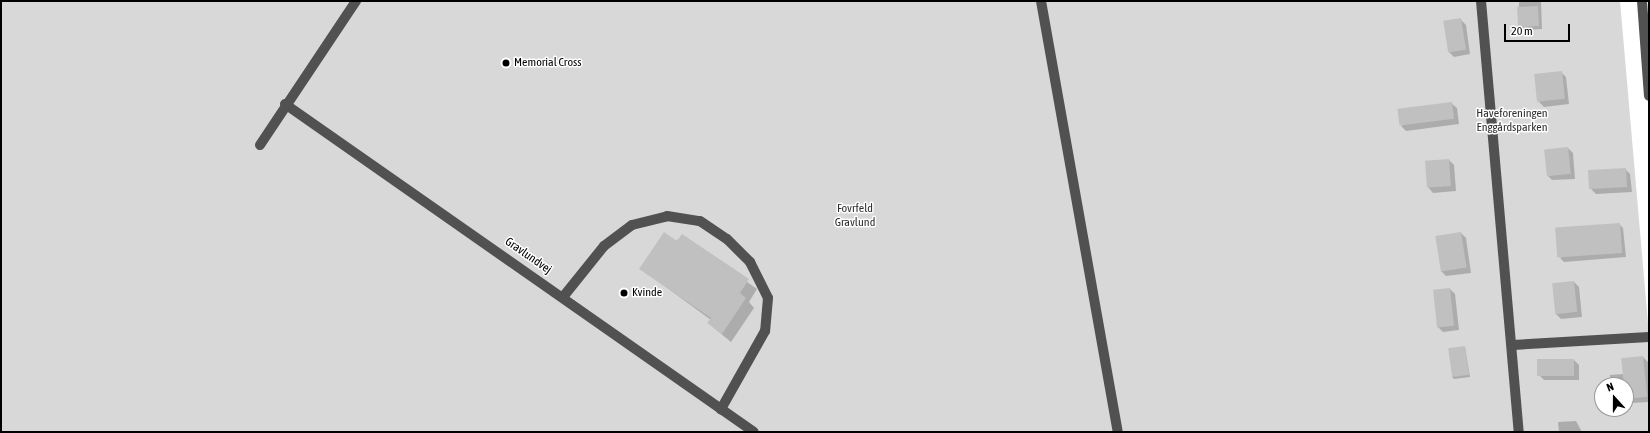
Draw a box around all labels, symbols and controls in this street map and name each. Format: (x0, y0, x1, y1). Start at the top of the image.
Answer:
scale bar (1506, 16, 1572, 42)
text: 20 m (1511, 24, 1533, 38)
place label: Memorial Cross (514, 56, 582, 70)
marker: Memorial Cross (501, 58, 511, 68)
park label: Haveforeningen Enggårdsparken (1476, 107, 1548, 135)
park label: Fovrfeld Gravlund (835, 202, 875, 230)
street label: Gravlundvej (502, 235, 554, 277)
place label: Kvinde (632, 286, 662, 300)
marker: Kvinde (619, 288, 629, 298)
north arrow (1594, 377, 1634, 417)
text: N (1605, 380, 1615, 393)

